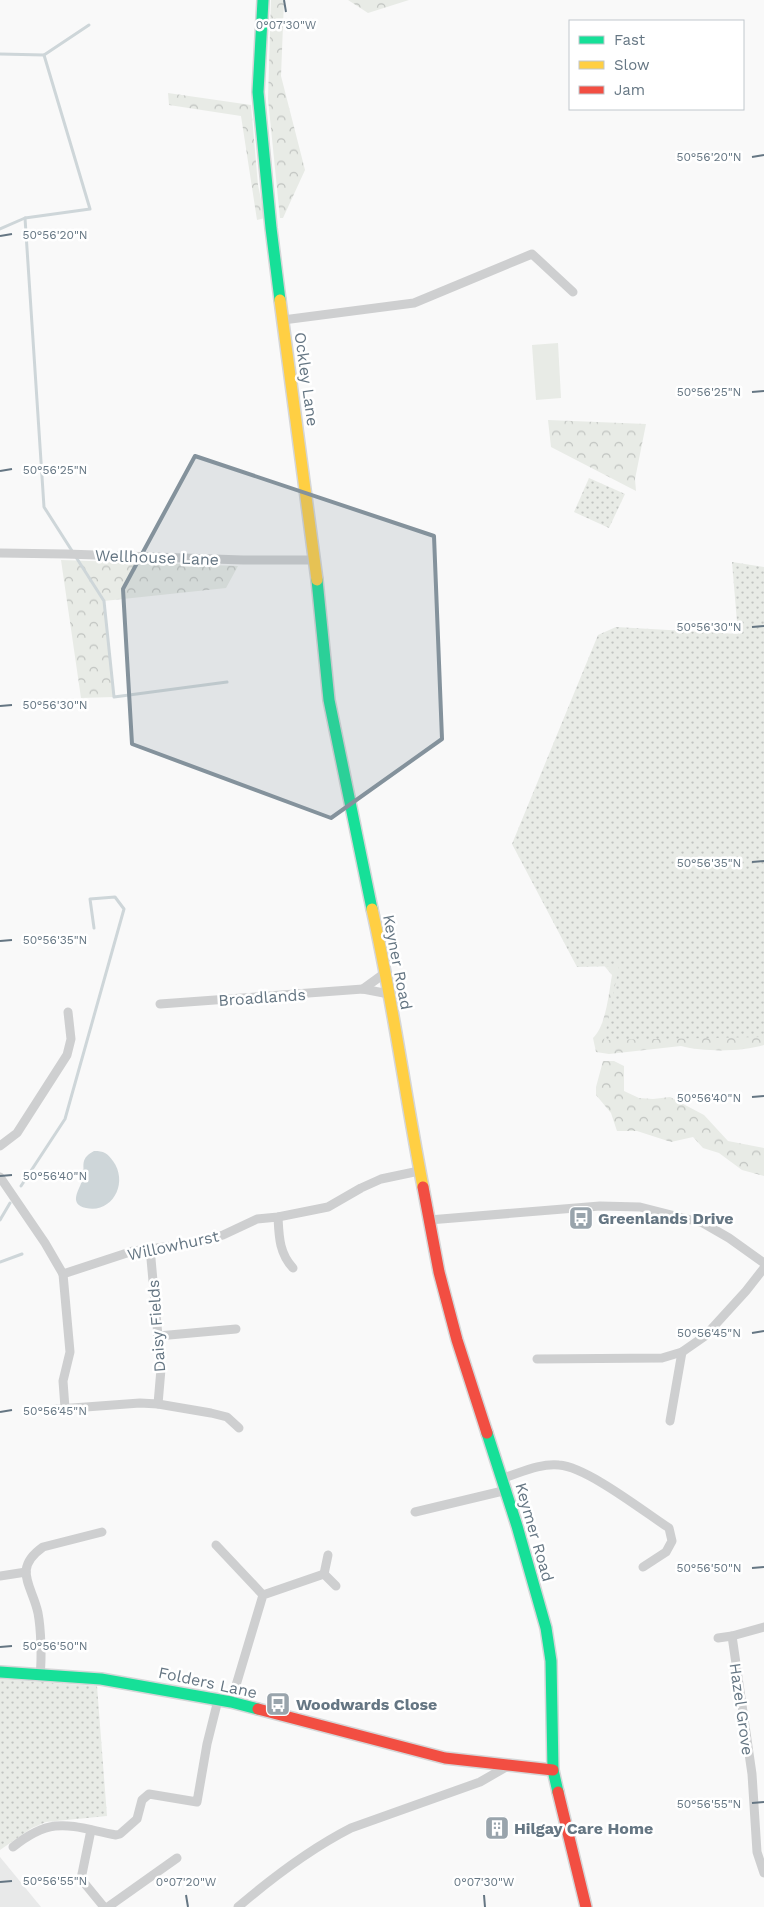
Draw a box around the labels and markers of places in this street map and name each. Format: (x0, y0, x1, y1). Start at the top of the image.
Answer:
bus stop icon: Greenlands Drive (568, 1205, 594, 1231)
place label: Greenlands Drive (598, 1209, 734, 1228)
bus stop icon: Woodwards Close (265, 1691, 291, 1717)
place label: Woodwards Close (296, 1695, 437, 1714)
building icon: Hilgay Care Home (484, 1815, 510, 1841)
place label: Hilgay Care Home (514, 1819, 653, 1838)

